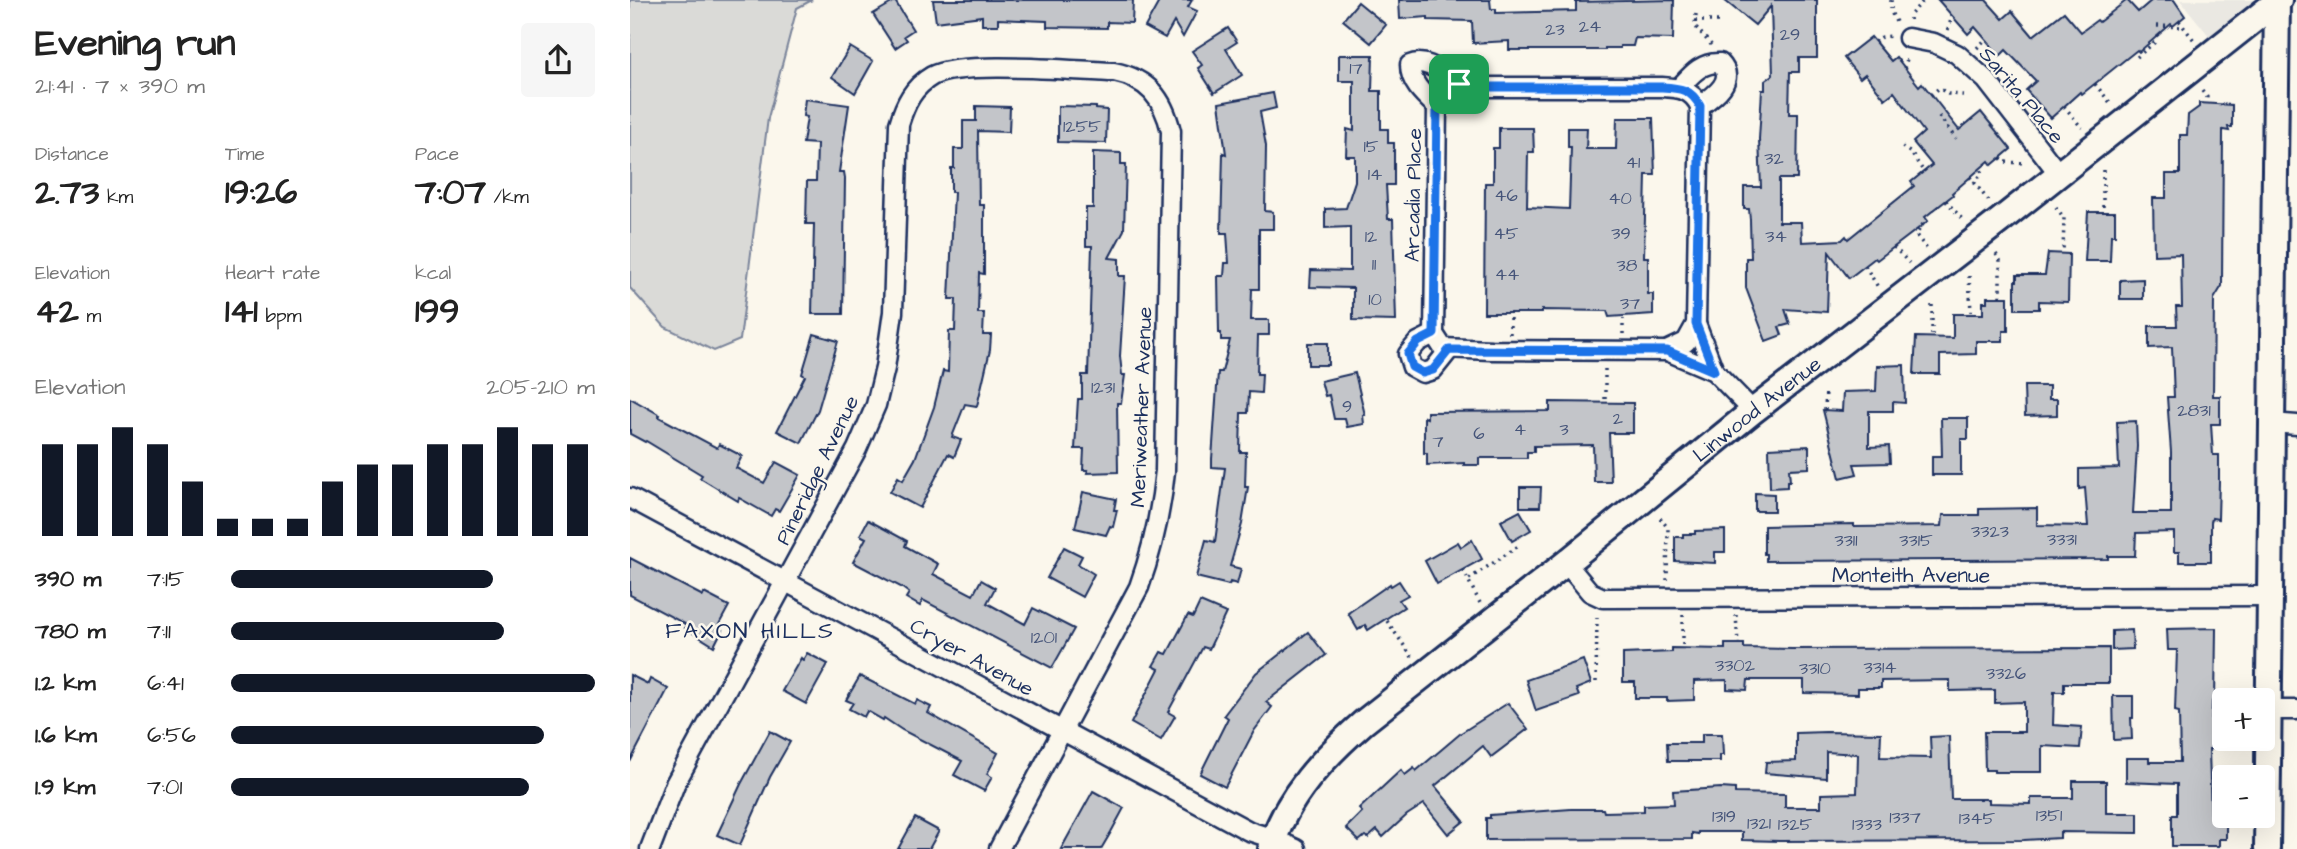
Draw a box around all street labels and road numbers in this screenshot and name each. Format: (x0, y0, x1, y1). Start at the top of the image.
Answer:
street label: Sarita Place (1972, 41, 2071, 150)
street label: Arcadia Place (1398, 128, 1429, 262)
street label: Meriweather Avenue (1124, 306, 1159, 508)
street label: Linwood Avenue (1687, 350, 1827, 469)
street label: Pineridge Avenue (769, 391, 868, 551)
street label: Monteith Avenue (1832, 561, 1990, 590)
street label: Cryer Avenue (904, 611, 1039, 705)

